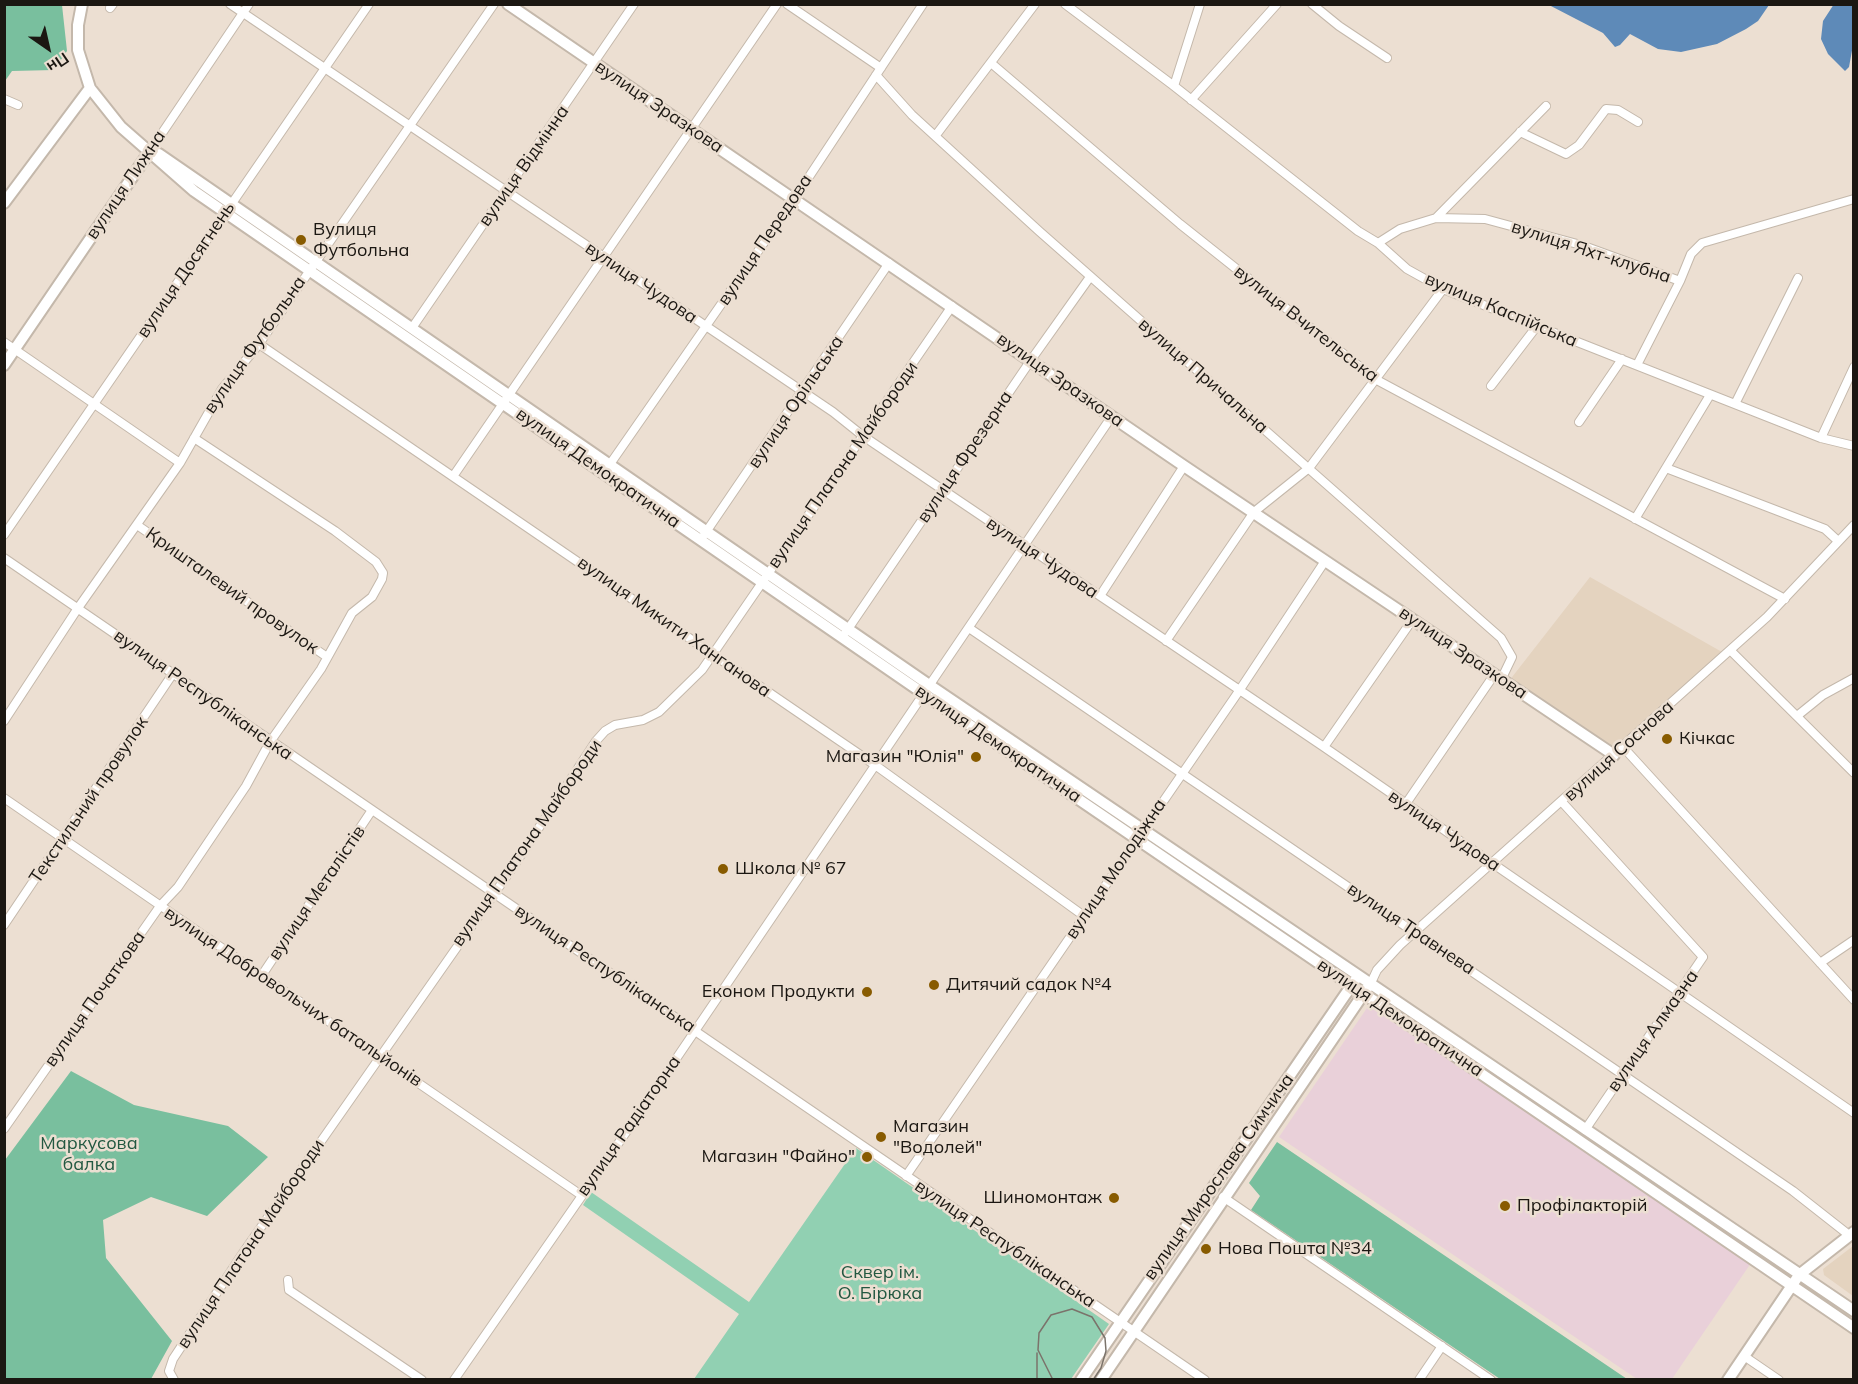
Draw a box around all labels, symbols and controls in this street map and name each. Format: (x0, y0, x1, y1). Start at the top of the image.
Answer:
north arrow (18, 18, 78, 78)
text: Пн (43, 48, 73, 77)
street label: вулиця Зразкова (591, 56, 727, 158)
street label: вулиця Відмінна (474, 101, 574, 231)
street label: вулиця Лижна (82, 126, 170, 244)
street label: вулиця Передова (713, 170, 817, 310)
street label: вулиця Досягнень (132, 198, 240, 342)
street label: вулиця Яхт-клубна (1509, 216, 1673, 288)
place label: Вулиця Футбольна (313, 219, 410, 262)
marker: Вулиця Футбольна (294, 233, 308, 247)
street label: вулиця Чудова (581, 238, 701, 328)
street label: вулиця Вчительська (1229, 261, 1383, 387)
street label: вулиця Каспійська (1422, 268, 1580, 352)
street label: вулиця Футбольна (200, 272, 310, 418)
street label: вулиця Причальна (1134, 314, 1272, 438)
street label: вулиця Зразкова (992, 328, 1128, 432)
street label: вулиця Орільська (744, 331, 848, 473)
street label: вулиця Платона Майбороди (763, 357, 923, 573)
street label: вулиця Фрезерна (913, 387, 1017, 527)
street label: вулиця Демократична (512, 403, 684, 533)
street label: вулиця Чудова (982, 513, 1102, 603)
street label: Кришталевий провулок (141, 523, 323, 659)
street label: вулиця Микити Ханганова (573, 552, 775, 702)
street label: вулиця Зразкова (1395, 602, 1531, 704)
street label: вулиця Республіканська (109, 625, 297, 765)
street label: вулиця Демократична (911, 680, 1085, 808)
street label: вулиця Соснова (1560, 696, 1678, 806)
street label: Текстильний провулок (25, 712, 153, 888)
place label: Кічкас (1679, 728, 1735, 750)
marker: Кічкас (1660, 732, 1674, 746)
street label: вулиця Платона Майбороди (447, 735, 607, 951)
place label: Магазин "Юлія" (826, 746, 964, 768)
marker: Магазин "Юлія" (969, 750, 983, 764)
street label: вулиця Чудова (1384, 786, 1504, 876)
street label: вулиця Молодіжна (1061, 795, 1171, 943)
street label: вулиця Металістів (264, 822, 370, 964)
place label: Школа № 67 (735, 858, 847, 880)
marker: Школа № 67 (716, 862, 730, 876)
street label: вулиця Травнева (1343, 878, 1479, 980)
street label: вулиця Республіканська (510, 900, 700, 1038)
street label: вулиця Добровольчих батальйонів (160, 902, 426, 1092)
street label: вулиця Початкова (40, 927, 150, 1071)
street label: вулиця Демократична (1313, 954, 1487, 1082)
street label: вулиця Алмазна (1603, 966, 1703, 1096)
place label: Дитячий садок №4 (946, 974, 1112, 996)
marker: Дитячий садок №4 (927, 978, 941, 992)
place label: Економ Продукти (702, 981, 855, 1003)
marker: Економ Продукти (860, 985, 874, 999)
street label: вулиця Радіаторна (572, 1052, 686, 1200)
street label: вулиця Мирослава Симчича (1139, 1070, 1299, 1284)
place label: Магазин "Водолей" (893, 1116, 982, 1158)
marker: Магазин "Водолей" (874, 1130, 888, 1144)
park label: Маркусова балка (40, 1133, 138, 1176)
street label: вулиця Платона Майбороди (173, 1135, 329, 1353)
place label: Магазин "Файно" (702, 1146, 855, 1168)
marker: Магазин "Файно" (860, 1150, 874, 1164)
street label: вулиця Республіканська (910, 1175, 1100, 1313)
place label: Шиномонтаж (984, 1187, 1102, 1209)
marker: Шиномонтаж (1107, 1191, 1121, 1205)
place label: Профілакторій (1517, 1195, 1647, 1217)
marker: Профілакторій (1498, 1199, 1512, 1213)
place label: Нова Пошта №34 (1218, 1238, 1372, 1260)
marker: Нова Пошта №34 (1199, 1242, 1213, 1256)
park label: Сквер ім. О. Бірюка (838, 1262, 922, 1304)

